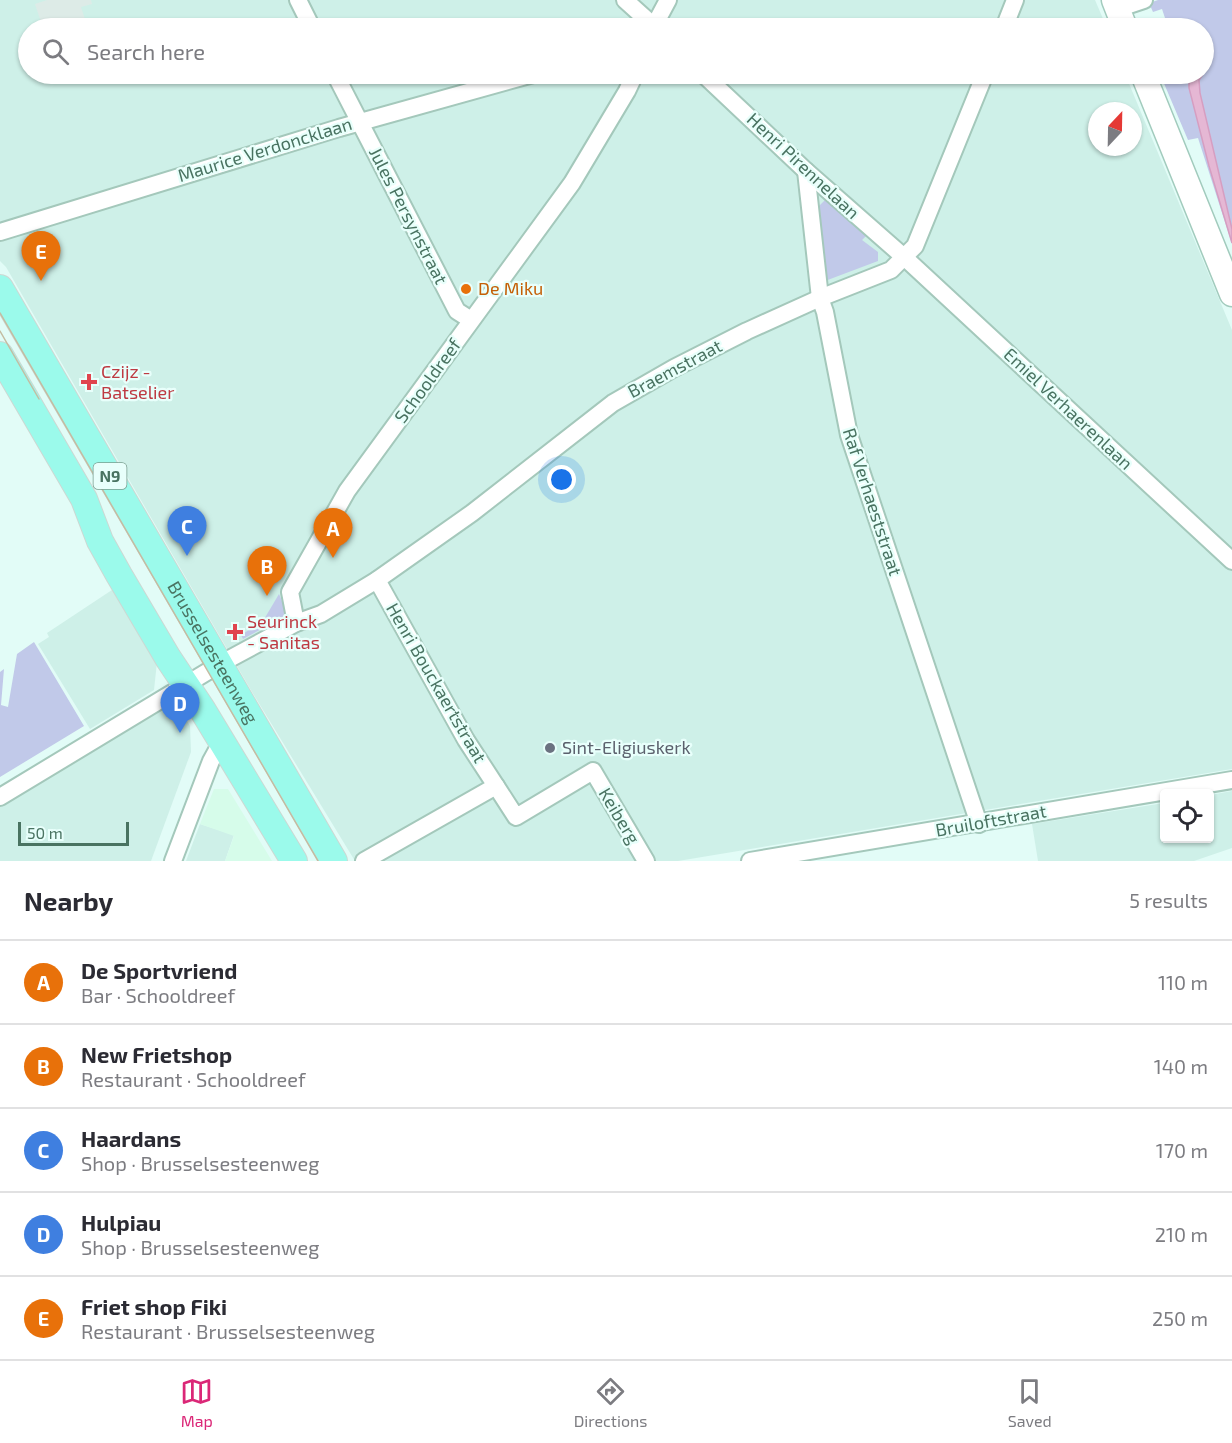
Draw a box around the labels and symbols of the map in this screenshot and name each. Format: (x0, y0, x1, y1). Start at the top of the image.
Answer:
north arrow (1088, 102, 1142, 156)
street label: Henri Pirennelaan (743, 108, 864, 223)
street label: Maurice Verdoncklaan (175, 112, 354, 186)
street label: Jules Persynstraat (365, 143, 453, 288)
pin: E (22, 232, 60, 281)
place label: De Miku (478, 277, 543, 299)
marker: De Miku (459, 282, 473, 296)
street label: Schooldreef (389, 333, 466, 427)
street label: Braemstraat (624, 334, 726, 402)
street label: Emiel Verhaerenlaan (1000, 343, 1138, 474)
place label: Czijz - Batselier (101, 360, 174, 403)
marker: Czijz - Batselier (82, 375, 96, 389)
street label: Raf Verhaeststraat (839, 425, 907, 578)
road number: N9 (94, 463, 126, 489)
your location (547, 465, 576, 494)
pin: C (168, 506, 207, 556)
pin: A (314, 508, 352, 558)
pin: B (248, 546, 286, 596)
street label: Brusselsesteenweg (163, 577, 263, 727)
street label: Henri Bouckaertstraat (382, 599, 492, 766)
place label: Seurinck - Sanitas (247, 610, 320, 653)
marker: Seurinck - Sanitas (228, 625, 242, 639)
pin: D (160, 684, 200, 733)
place label: Sint-Eligiuskerk (562, 736, 691, 758)
marker: Sint-Eligiuskerk (543, 741, 557, 755)
street label: Keiberg (595, 783, 645, 848)
street label: Bruiloftstraat (934, 799, 1048, 841)
scale bar (18, 819, 129, 846)

